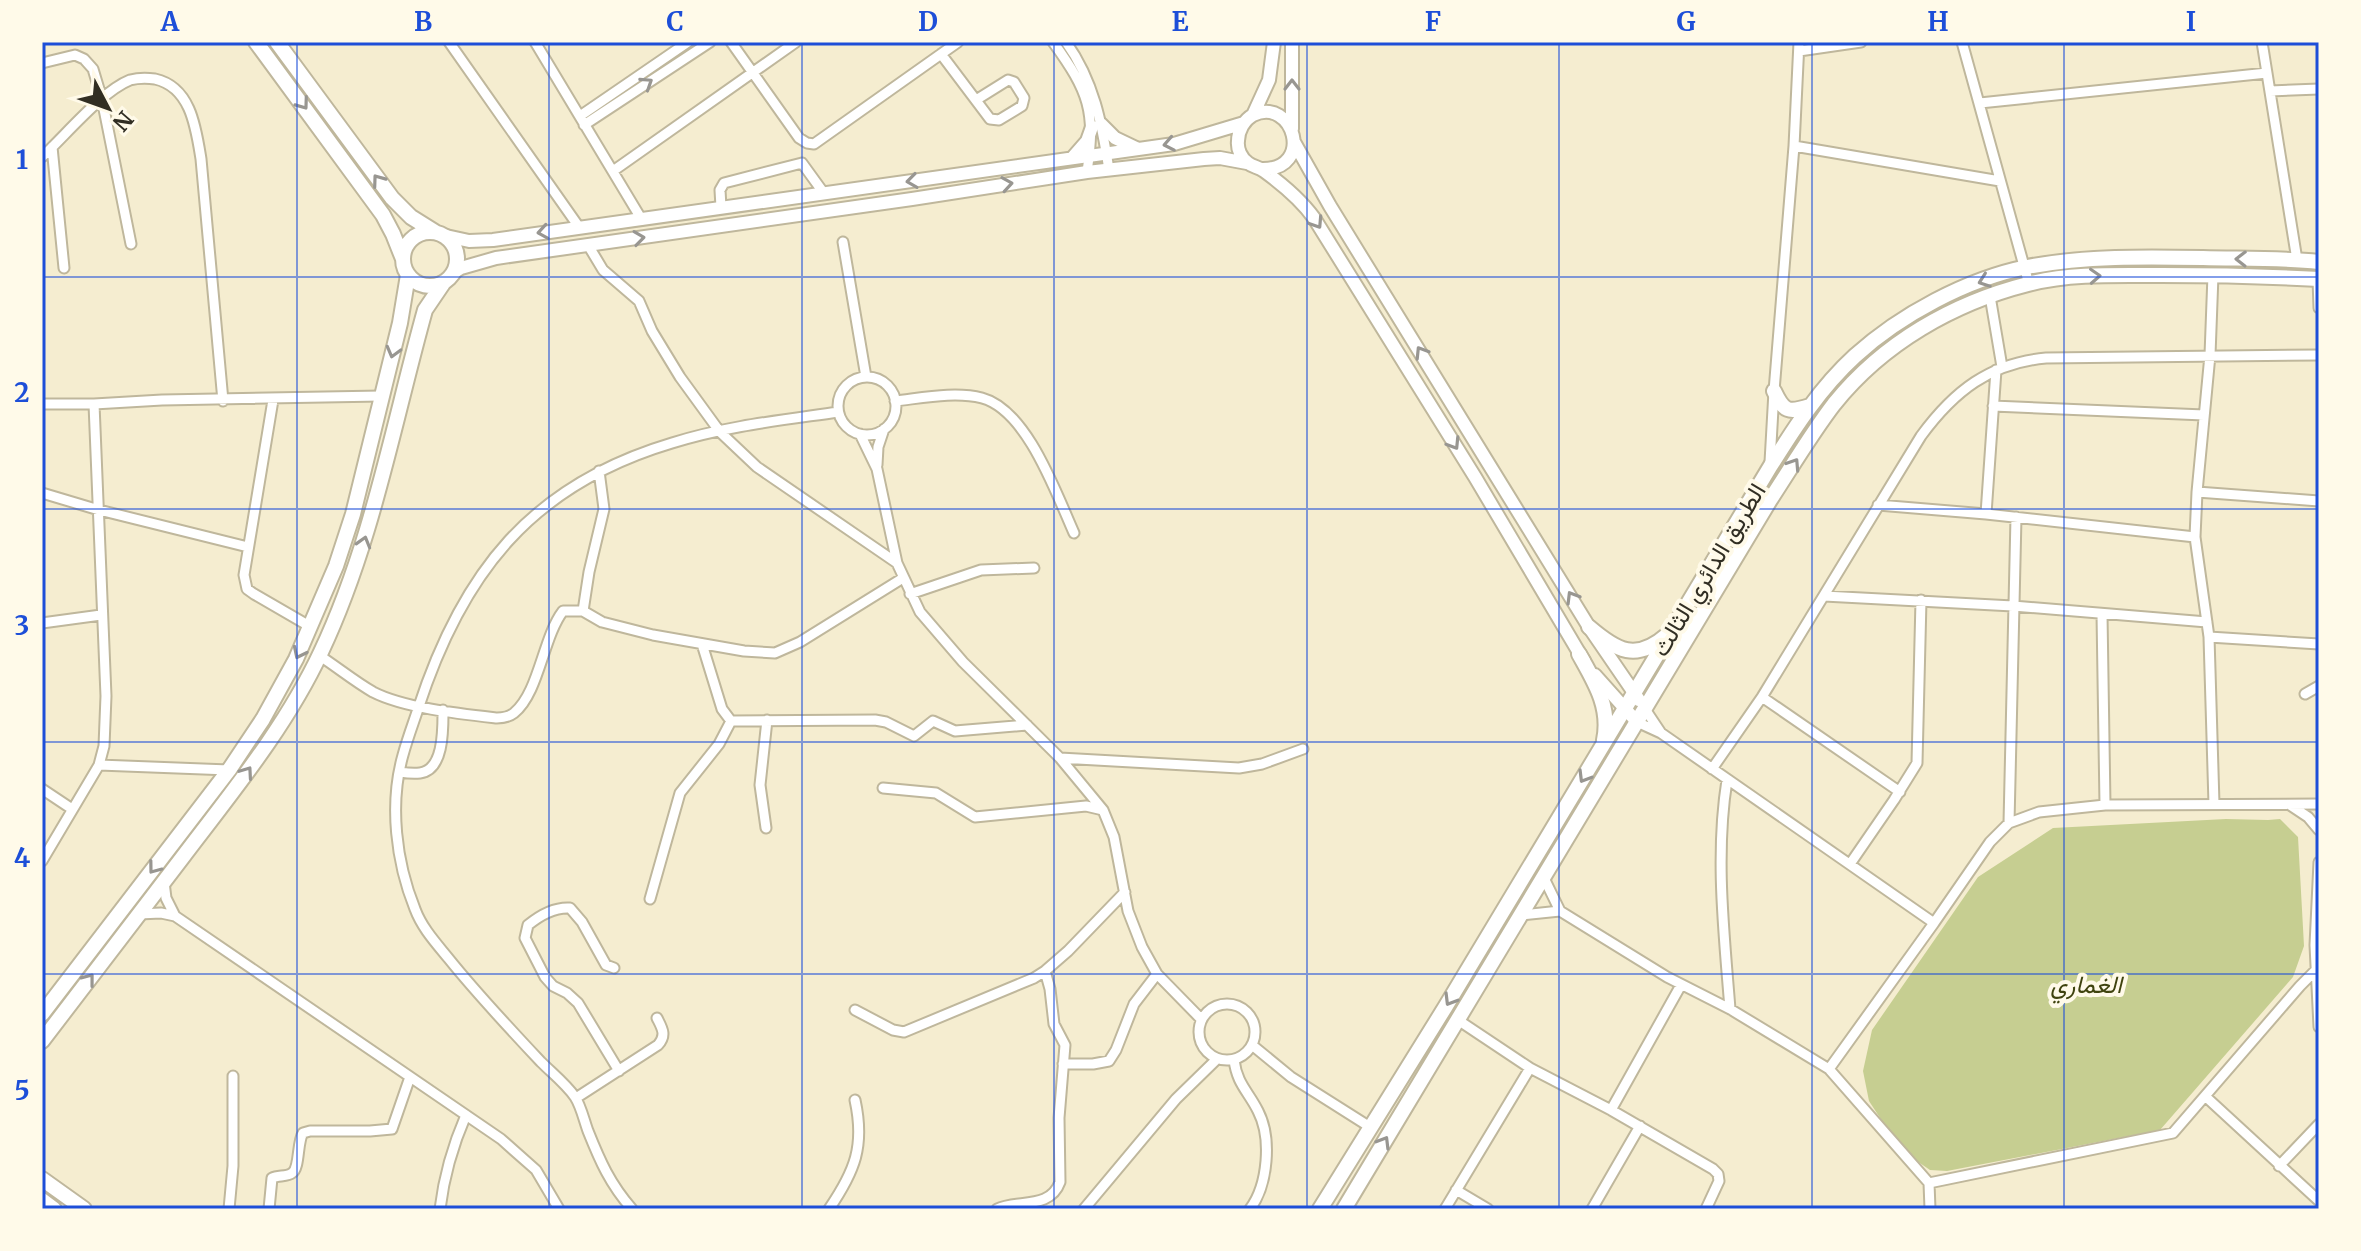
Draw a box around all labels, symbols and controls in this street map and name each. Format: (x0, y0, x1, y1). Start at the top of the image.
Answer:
text: A (160, 5, 180, 38)
text: B (414, 5, 432, 38)
text: C (666, 5, 684, 38)
text: D (918, 5, 938, 38)
text: E (1172, 5, 1189, 38)
text: F (1425, 5, 1441, 38)
text: G (1677, 5, 1696, 38)
text: H (1927, 5, 1949, 38)
text: I (2186, 5, 2196, 38)
north arrow (68, 68, 148, 148)
one-way arrow (638, 78, 653, 93)
one-way arrow (1283, 78, 1301, 91)
one-way arrow (293, 96, 307, 110)
text: N (106, 105, 139, 137)
one-way arrow (1162, 135, 1176, 152)
text: 1 (16, 143, 28, 176)
one-way arrow (905, 172, 919, 189)
one-way arrow (374, 174, 388, 188)
one-way arrow (1000, 176, 1014, 193)
one-way arrow (1307, 215, 1322, 229)
one-way arrow (537, 223, 550, 240)
one-way arrow (632, 230, 646, 247)
one-way arrow (2234, 250, 2247, 267)
one-way arrow (2089, 268, 2102, 285)
one-way arrow (1978, 271, 1992, 288)
one-way arrow (385, 344, 402, 358)
one-way arrow (1415, 346, 1430, 361)
text: 2 (14, 376, 30, 409)
one-way arrow (1445, 435, 1460, 450)
one-way arrow (1784, 459, 1799, 473)
street label: الطريق الدائري الثالث (1645, 477, 1776, 664)
one-way arrow (355, 535, 371, 549)
one-way arrow (1566, 591, 1582, 606)
text: 3 (15, 609, 29, 642)
one-way arrow (293, 644, 309, 659)
one-way arrow (237, 766, 252, 781)
one-way arrow (1578, 768, 1594, 783)
text: 4 (14, 841, 31, 874)
one-way arrow (150, 859, 164, 874)
park label: الغماري (2050, 969, 2124, 1004)
one-way arrow (80, 973, 94, 988)
one-way arrow (1444, 991, 1459, 1005)
text: 5 (14, 1074, 30, 1107)
one-way arrow (1374, 1136, 1390, 1151)

